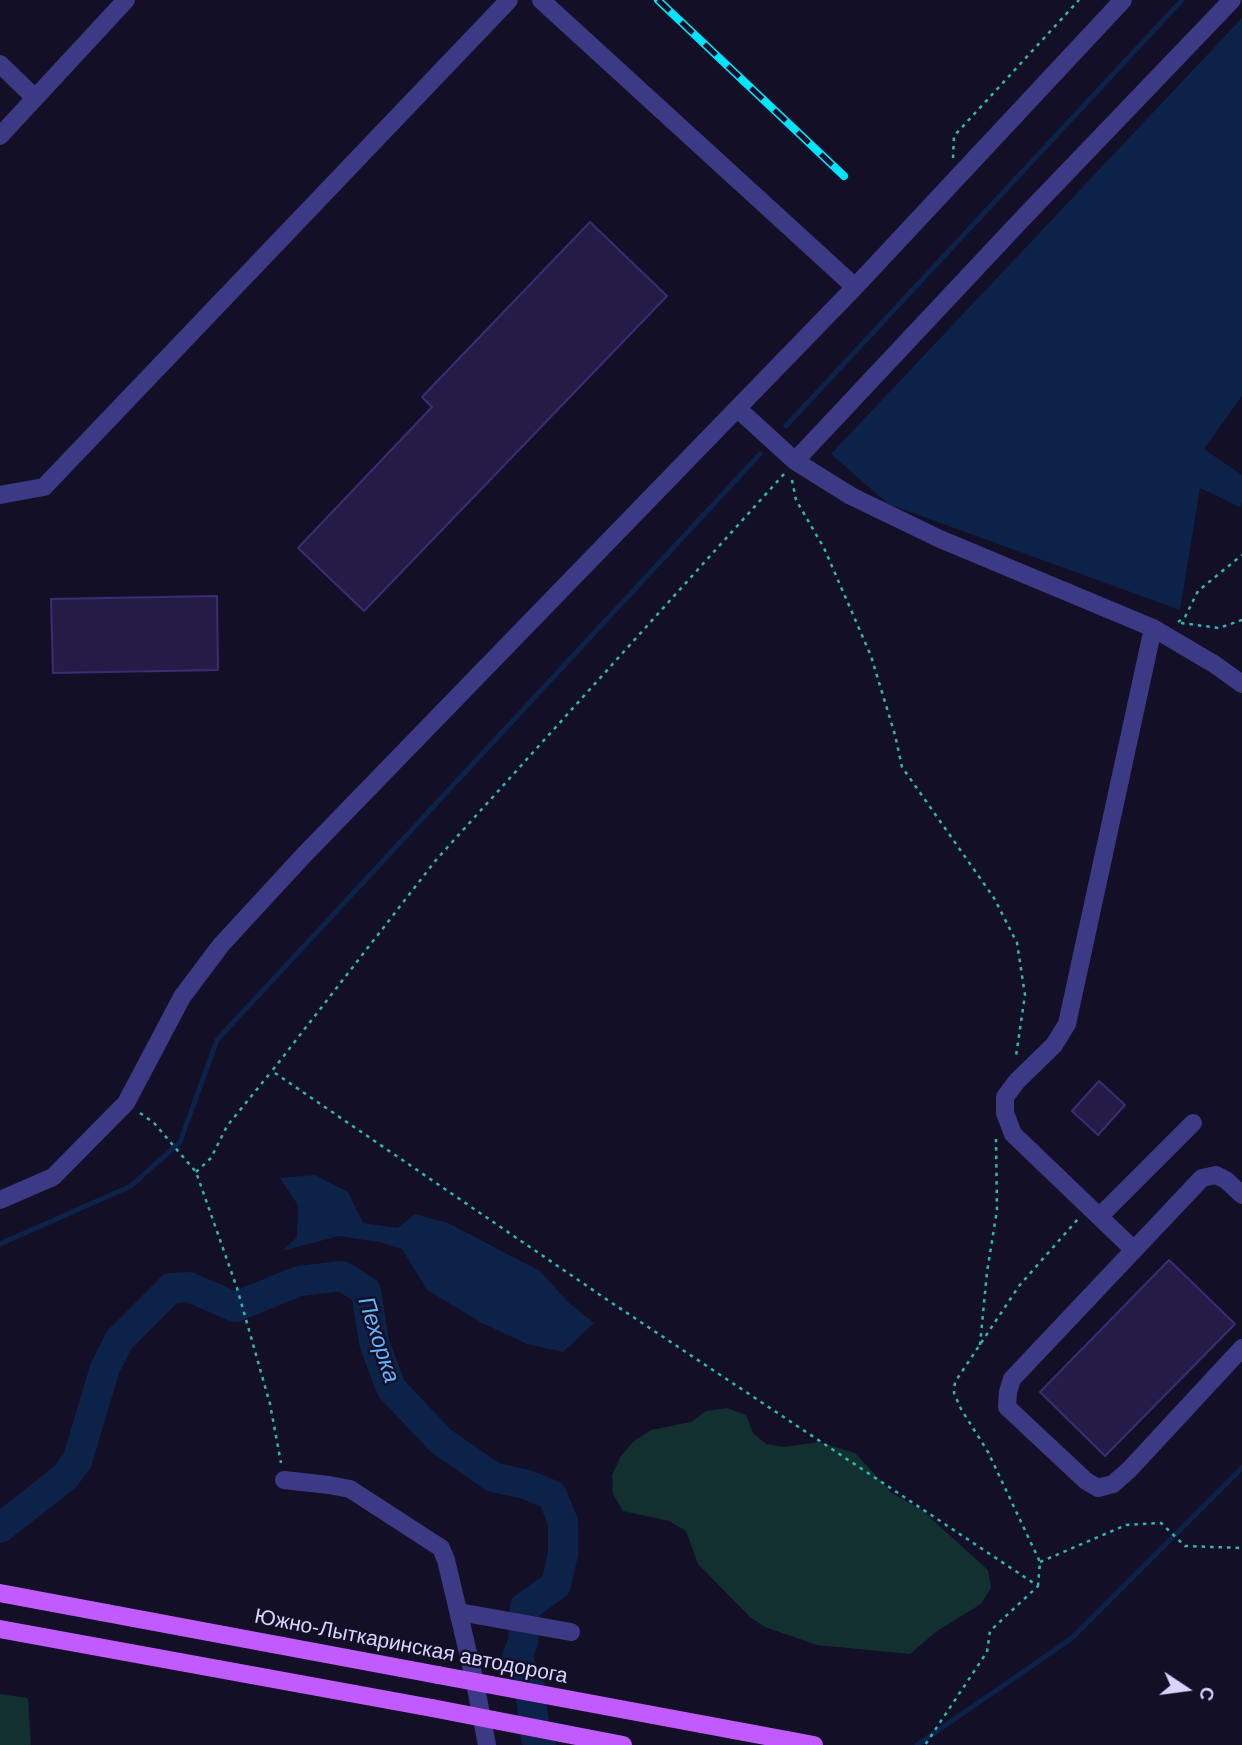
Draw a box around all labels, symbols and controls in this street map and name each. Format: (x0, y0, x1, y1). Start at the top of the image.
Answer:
water label: Пехорка (351, 1293, 405, 1387)
street label: Южно-Лыткаринская автодорога (252, 1604, 570, 1690)
north arrow (1151, 1654, 1221, 1724)
text: С (1195, 1685, 1219, 1703)

